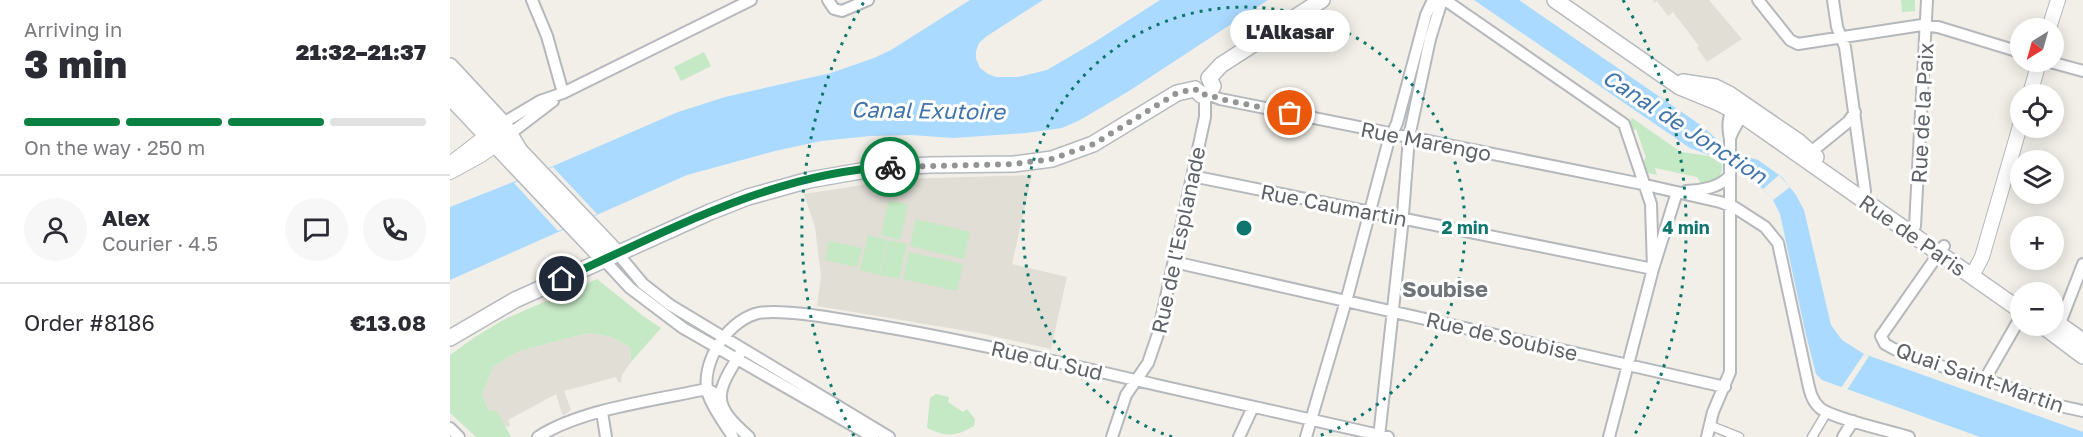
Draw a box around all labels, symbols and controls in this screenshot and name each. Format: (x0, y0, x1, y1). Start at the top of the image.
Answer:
callout: L'Alkasar (1230, 11, 1350, 53)
text: Arriving in (24, 17, 122, 41)
north arrow (2010, 18, 2064, 72)
map controls (2010, 18, 2064, 336)
text: L'Alkasar (1246, 19, 1334, 43)
text: 21:32–21:37 (296, 38, 426, 65)
text: 3 min (24, 40, 127, 87)
street label: Rue de la Paix (1905, 42, 1939, 184)
water label: Canal de Jonction (1598, 63, 1773, 190)
button: locate (2010, 84, 2064, 138)
pin (1264, 87, 1315, 138)
water label: Canal Exutoire (851, 95, 1007, 125)
icon: bag (1273, 96, 1306, 129)
street label: Rue Marengo (1358, 116, 1494, 166)
text: On the way · 250 m (24, 135, 205, 159)
courier (860, 137, 920, 197)
street label: Rue de l'Esplanade (1146, 144, 1210, 336)
button: layers (2010, 150, 2064, 204)
icon: bike (874, 151, 907, 184)
street label: Rue Caumartin (1258, 178, 1410, 232)
street label: Rue de Paris (1854, 189, 1972, 281)
button: person (24, 198, 87, 261)
button: chat (285, 198, 348, 261)
button: phone (363, 198, 426, 261)
text: Alex (102, 204, 150, 231)
text: 2 min (1441, 216, 1489, 238)
text: 4 min (1662, 216, 1710, 238)
button: + (2010, 216, 2064, 270)
centre of rings (1234, 218, 1254, 238)
text: Courier · 4.5 (102, 231, 218, 255)
pin (536, 253, 587, 304)
icon: home (545, 262, 578, 295)
district label: Soubise (1402, 275, 1488, 302)
button: − (2010, 282, 2064, 336)
street label: Rue de Soubise (1424, 306, 1580, 366)
text: Order #8186 (24, 309, 155, 336)
text: €13.08 (350, 309, 426, 336)
street label: Rue du Sud (989, 335, 1105, 385)
street label: Quai Saint-Martin (1893, 336, 2067, 418)

